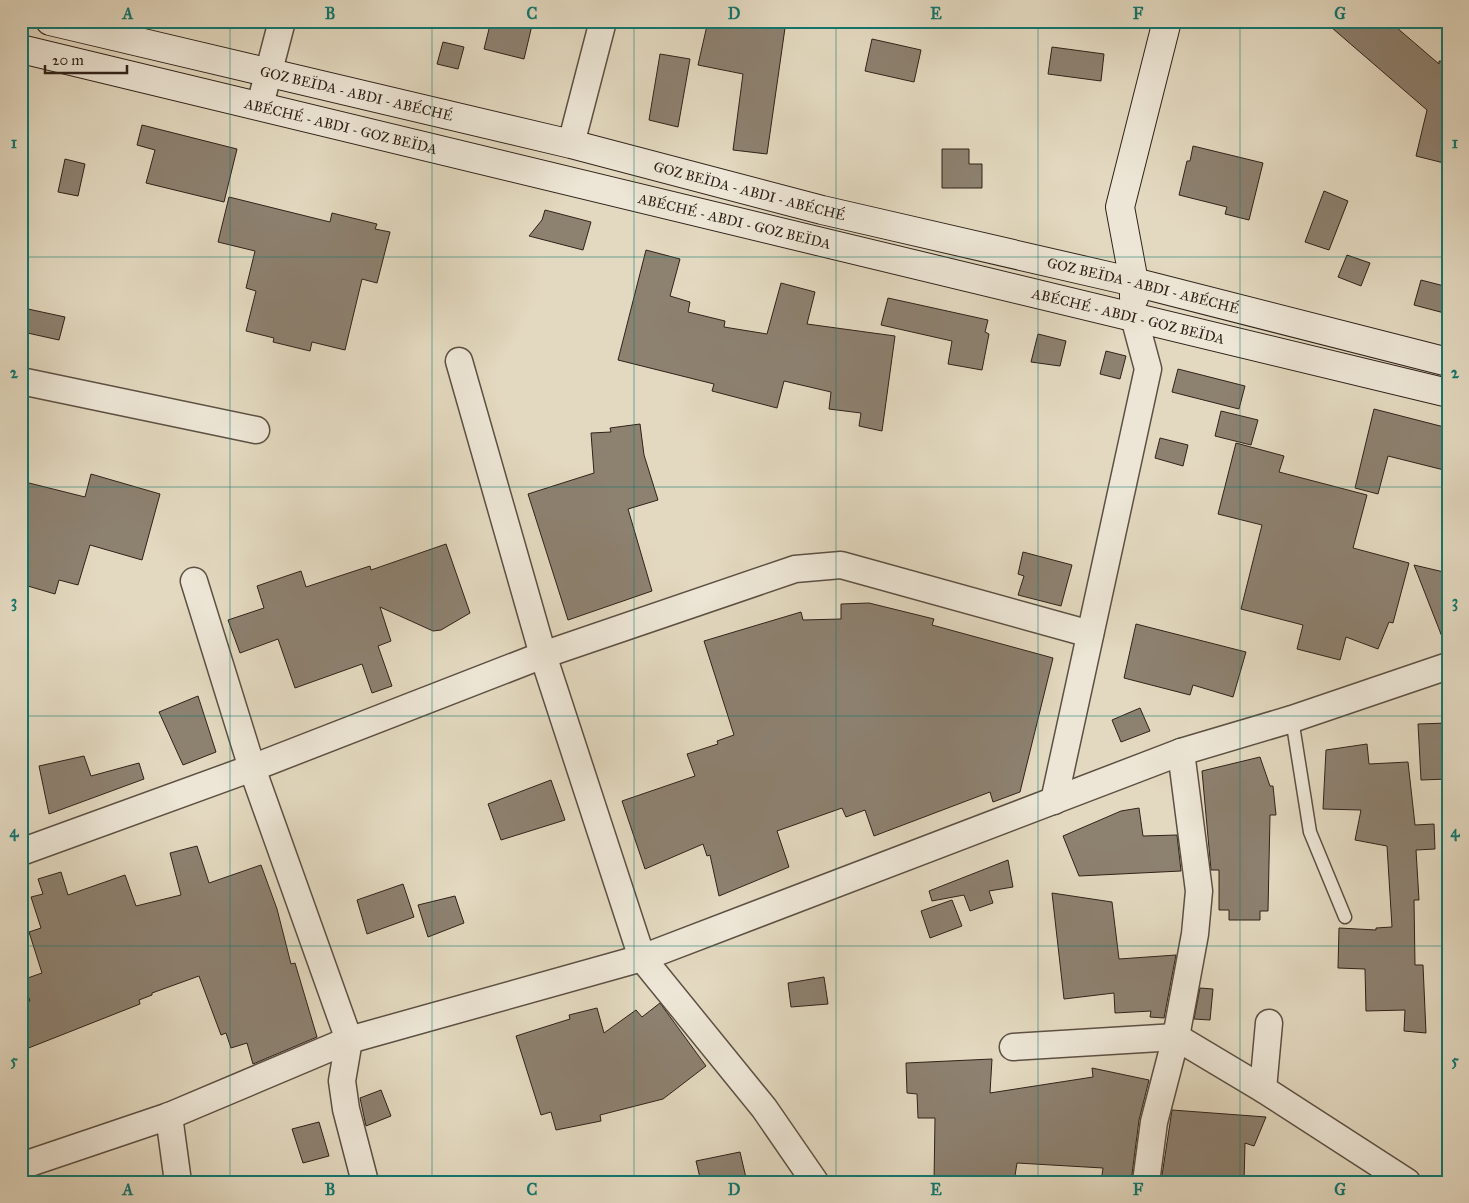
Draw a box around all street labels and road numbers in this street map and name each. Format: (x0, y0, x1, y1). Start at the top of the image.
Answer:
street label: GOZ BEÏDA - ABDI - ABÉCHÉ (259, 62, 455, 124)
street label: ABÉCHÉ - ABDI - GOZ BEÏDA (242, 94, 439, 158)
street label: GOZ BEÏDA - ABDI - ABÉCHÉ (652, 158, 848, 224)
street label: ABÉCHÉ - ABDI - GOZ BEÏDA (636, 189, 833, 253)
street label: GOZ BEÏDA - ABDI - ABÉCHÉ (1046, 254, 1242, 317)
street label: ABÉCHÉ - ABDI - GOZ BEÏDA (1029, 284, 1227, 347)

